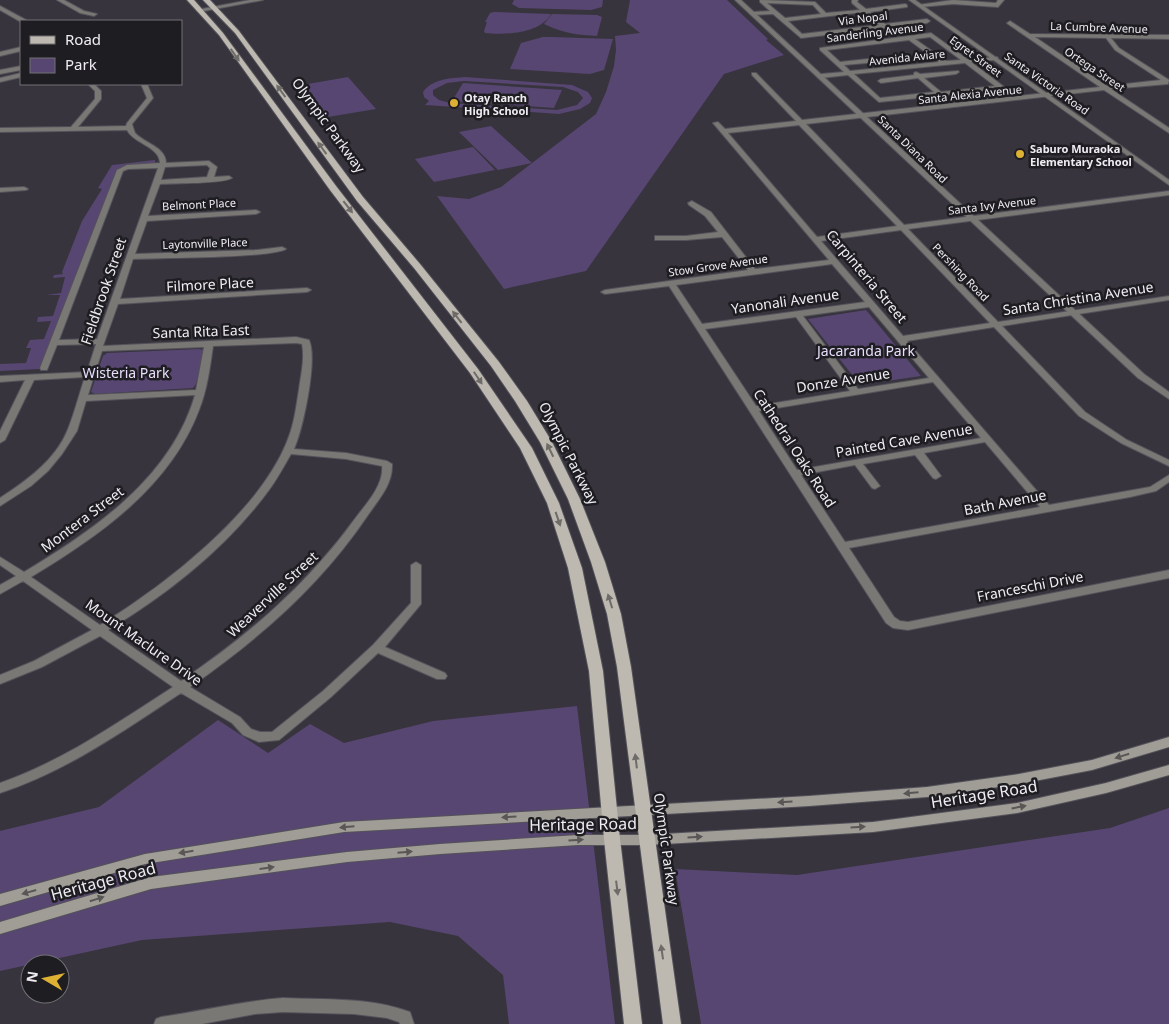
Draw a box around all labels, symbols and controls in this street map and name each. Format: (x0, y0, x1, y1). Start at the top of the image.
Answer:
street label: Via Nopal (838, 8, 888, 28)
street label: La Cumbre Avenue (1050, 18, 1148, 36)
street label: Sanderling Avenue (826, 19, 924, 45)
legend (20, 20, 182, 85)
text: Road (65, 29, 101, 49)
street label: Egret Street (947, 32, 1005, 80)
street label: Ortega Street (1062, 43, 1128, 95)
street label: Avenida Aviare (868, 46, 946, 68)
one-way arrow (230, 48, 240, 62)
street label: Santa Victoria Road (1002, 48, 1092, 118)
text: Park (65, 54, 97, 74)
street label: Olympic Parkway (288, 74, 370, 177)
street label: Santa Alexia Avenue (917, 81, 1023, 107)
one-way arrow (276, 84, 286, 98)
place label: Otay Ranch High School (464, 90, 529, 118)
marker: Otay Ranch High School (448, 97, 460, 109)
street label: Santa Diana Road (875, 112, 951, 186)
one-way arrow (317, 141, 327, 155)
place label: Saburo Muraoka Elementary School (1030, 141, 1132, 169)
marker: Saburo Muraoka Elementary School (1014, 148, 1026, 160)
street label: Santa Ivy Avenue (947, 192, 1037, 218)
street label: Belmont Place (162, 195, 236, 213)
one-way arrow (343, 200, 353, 214)
street label: Carpinteria Street (822, 225, 912, 327)
street label: Laytonville Place (162, 234, 248, 252)
street label: Fieldbrook Street (76, 235, 130, 347)
street label: Pershing Road (929, 240, 993, 304)
street label: Stow Grove Avenue (667, 251, 769, 279)
street label: Filmore Place (166, 272, 254, 296)
street label: Santa Christina Avenue (1001, 277, 1155, 319)
street label: Yanonali Avenue (730, 284, 840, 318)
one-way arrow (452, 311, 463, 324)
street label: Santa Rita East (152, 320, 250, 342)
park label: Jacaranda Park (815, 341, 915, 360)
park label: Wisteria Park (83, 363, 170, 382)
street label: Donze Avenue (795, 363, 891, 397)
one-way arrow (474, 371, 483, 385)
street label: Cathedral Oaks Road (750, 385, 840, 511)
street label: Olympic Parkway (535, 398, 603, 508)
street label: Painted Cave Avenue (834, 419, 974, 461)
one-way arrow (546, 443, 554, 457)
street label: Montera Street (37, 482, 127, 556)
street label: Bath Avenue (962, 485, 1048, 519)
one-way arrow (555, 511, 562, 526)
street label: Weaverville Street (222, 547, 322, 641)
street label: Franceschi Drive (975, 566, 1085, 606)
one-way arrow (606, 593, 614, 608)
street label: Mount Maclure Drive (82, 595, 206, 690)
one-way arrow (1115, 752, 1130, 760)
one-way arrow (632, 753, 640, 769)
street label: Heritage Road (929, 775, 1039, 813)
one-way arrow (903, 789, 919, 797)
street label: Olympic Parkway (650, 792, 684, 907)
one-way arrow (776, 798, 792, 806)
one-way arrow (1011, 803, 1026, 811)
street label: Heritage Road (529, 812, 637, 836)
one-way arrow (501, 814, 517, 822)
one-way arrow (338, 823, 354, 831)
one-way arrow (850, 823, 866, 831)
one-way arrow (688, 832, 704, 840)
one-way arrow (568, 835, 584, 843)
one-way arrow (398, 848, 414, 856)
one-way arrow (178, 849, 194, 857)
street label: Heritage Road (48, 856, 158, 906)
one-way arrow (259, 864, 275, 872)
one-way arrow (613, 880, 621, 896)
one-way arrow (21, 888, 36, 896)
one-way arrow (90, 895, 105, 903)
one-way arrow (658, 944, 666, 960)
north arrow (20, 954, 70, 1004)
text: N (21, 970, 42, 984)

